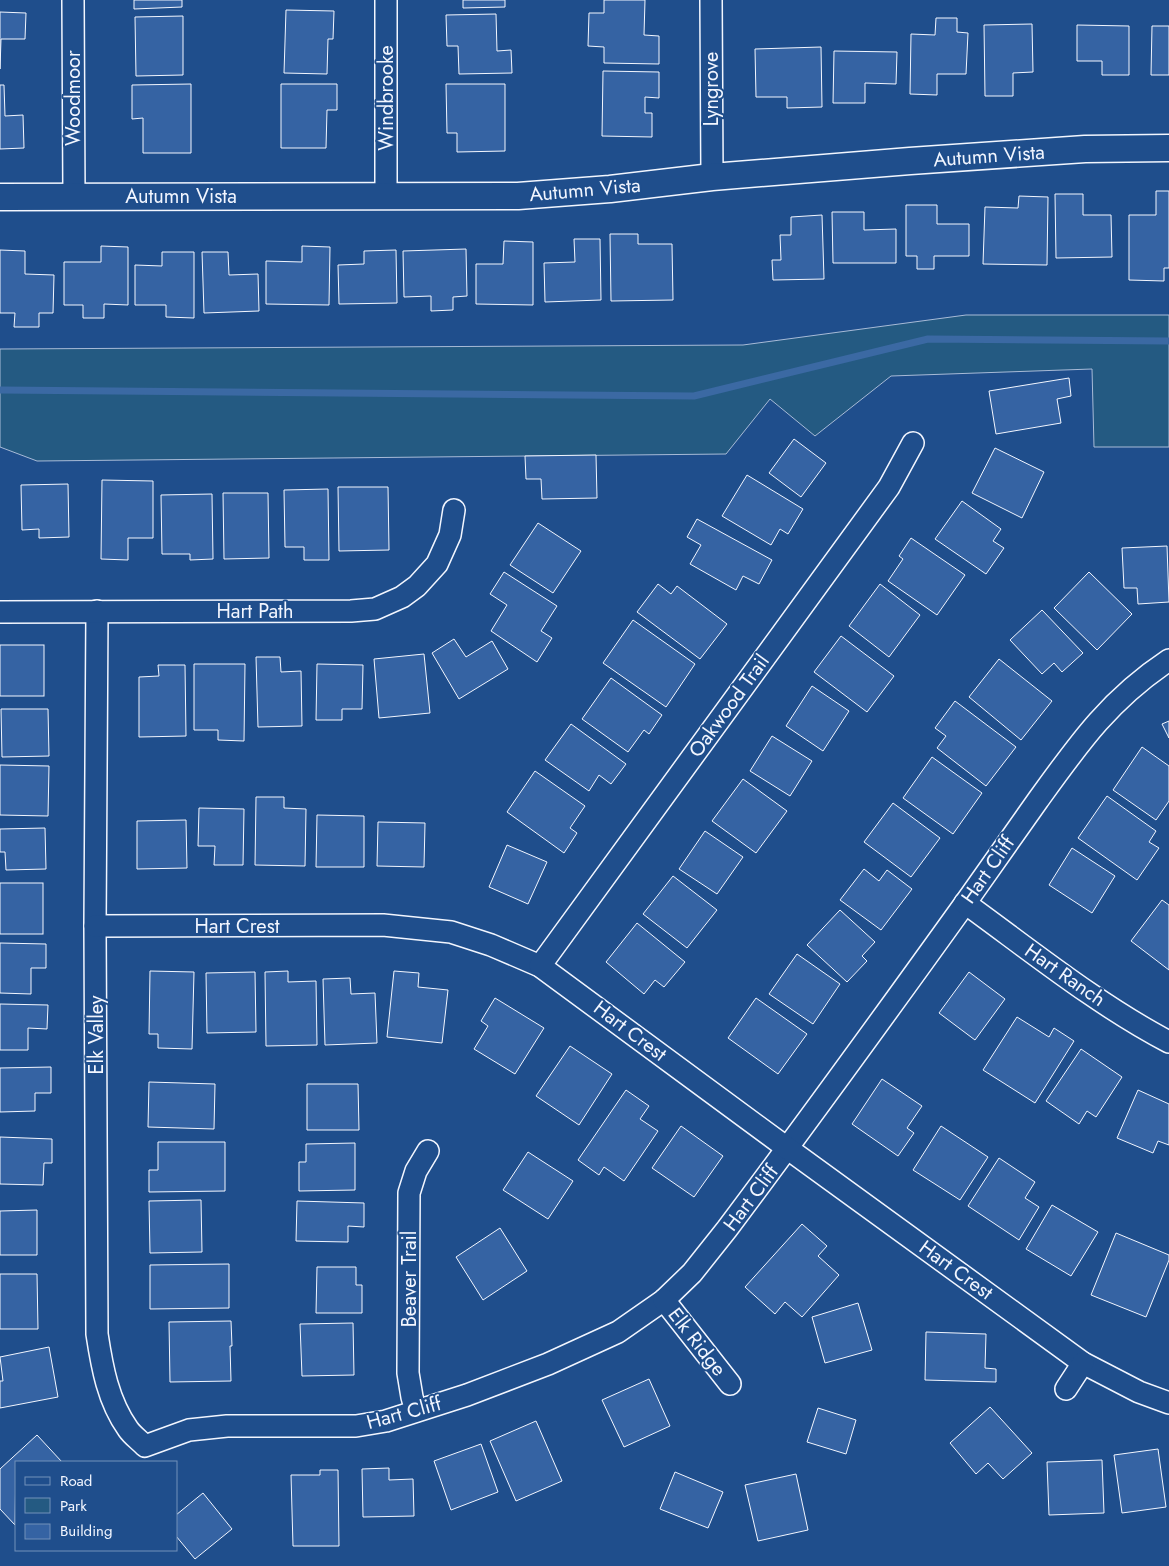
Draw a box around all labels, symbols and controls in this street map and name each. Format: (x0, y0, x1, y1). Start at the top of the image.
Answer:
street label: Windbrooke (372, 45, 401, 151)
street label: Woodmoor (59, 50, 88, 146)
street label: Lyngrove (697, 52, 726, 126)
street label: Autumn Vista (932, 138, 1046, 174)
street label: Autumn Vista (528, 171, 642, 209)
street label: Autumn Vista (125, 182, 237, 211)
street label: Hart Path (217, 597, 293, 626)
street label: Oakwood Trail (682, 649, 776, 763)
street label: Hart Cliff (954, 829, 1023, 910)
street label: Hart Crest (195, 912, 280, 941)
street label: Hart Ranch (1019, 936, 1111, 1014)
street label: Hart Crest (587, 994, 673, 1068)
street label: Elk Valley (82, 995, 111, 1075)
street label: Hart Cliff (716, 1158, 786, 1237)
street label: Beaver Trail (395, 1231, 424, 1327)
street label: Hart Crest (913, 1233, 999, 1307)
street label: Elk Ridge (661, 1302, 733, 1382)
street label: Hart Cliff (363, 1389, 446, 1437)
legend (15, 1461, 178, 1551)
text: Road (60, 1470, 92, 1492)
text: Park (60, 1495, 87, 1517)
text: Building (60, 1520, 112, 1542)

